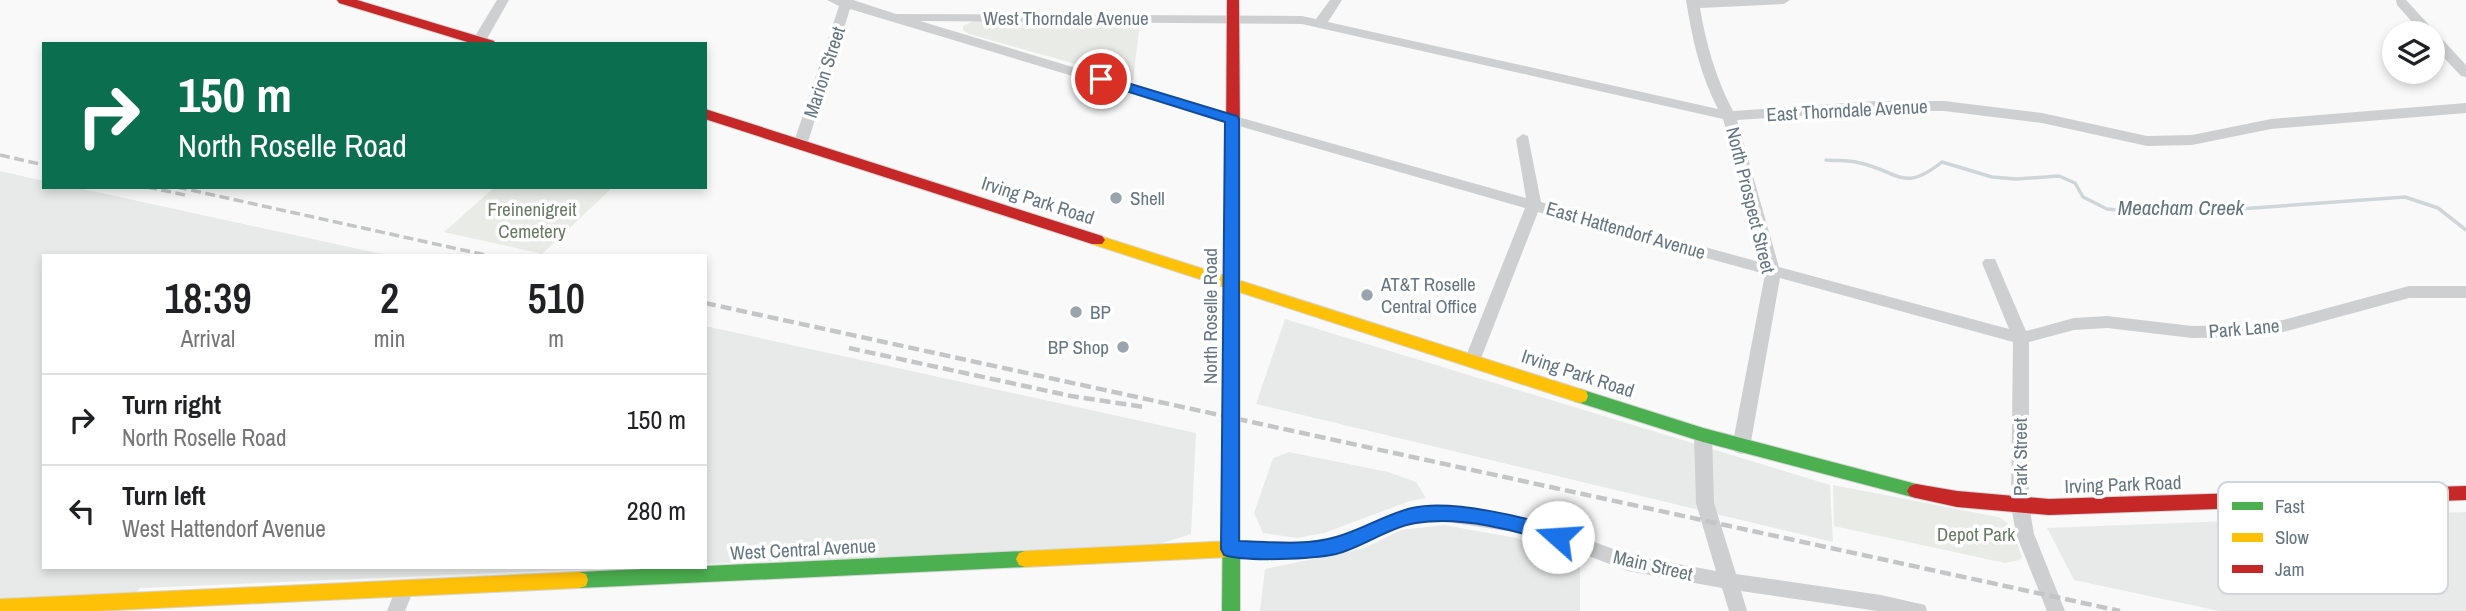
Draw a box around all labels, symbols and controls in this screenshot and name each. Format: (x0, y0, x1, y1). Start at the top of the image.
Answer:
street label: West Thorndale Avenue (983, 5, 1149, 31)
map controls (2382, 21, 2445, 84)
button: layers (2382, 21, 2445, 84)
street label: Marion Street (797, 22, 851, 121)
pin (1071, 49, 1131, 109)
icon: arrive (1082, 60, 1120, 98)
text: 150 m (178, 61, 292, 127)
icon: right (63, 70, 154, 161)
street label: East Thorndale Avenue (1766, 93, 1928, 127)
text: North Roselle Road (178, 124, 407, 167)
street label: North Prospect Street (1720, 124, 1782, 276)
street label: Irving Park Road (978, 170, 1098, 230)
place label: Shell (1130, 185, 1165, 211)
marker: Shell (1108, 190, 1124, 206)
water label: Meacham Creek (2118, 193, 2246, 222)
street label: East Hattendorf Avenue (1543, 195, 1709, 265)
park label: Freinenigreit Cemetery (487, 196, 577, 244)
street label: North Roselle Road (1197, 248, 1223, 384)
text: 18:39 (164, 270, 252, 326)
text: 2 (380, 270, 399, 326)
text: 510 (527, 270, 585, 326)
place label: AT&T Roselle Central Office (1380, 271, 1477, 319)
marker: AT&T Roselle Central Office (1359, 287, 1375, 303)
place label: BP (1090, 299, 1111, 325)
marker: BP (1068, 304, 1084, 320)
street label: Park Lane (2207, 312, 2281, 344)
text: Arrival (181, 323, 235, 354)
text: min (374, 323, 405, 354)
text: m (548, 323, 564, 354)
place label: BP Shop (1048, 334, 1109, 360)
marker: BP Shop (1115, 339, 1131, 355)
street label: Irving Park Road (1518, 343, 1638, 403)
text: Turn right (122, 387, 221, 422)
icon: right (63, 401, 101, 439)
text: 150 m (627, 402, 686, 437)
street label: Park Street (2007, 417, 2033, 496)
text: North Roselle Road (122, 422, 287, 453)
street label: Irving Park Road (2064, 469, 2182, 499)
text: Turn left (122, 478, 206, 513)
legend (2218, 482, 2448, 594)
icon: left (63, 492, 101, 530)
text: 280 m (627, 493, 686, 528)
text: Fast (2275, 493, 2305, 519)
position arrow (1521, 500, 1595, 574)
text: West Hattendorf Avenue (122, 513, 326, 544)
park label: Depot Park (1937, 521, 2015, 547)
text: Slow (2275, 524, 2310, 550)
street label: West Central Avenue (730, 532, 876, 566)
street label: Main Street (1611, 543, 1696, 587)
text: Jam (2275, 556, 2304, 582)

